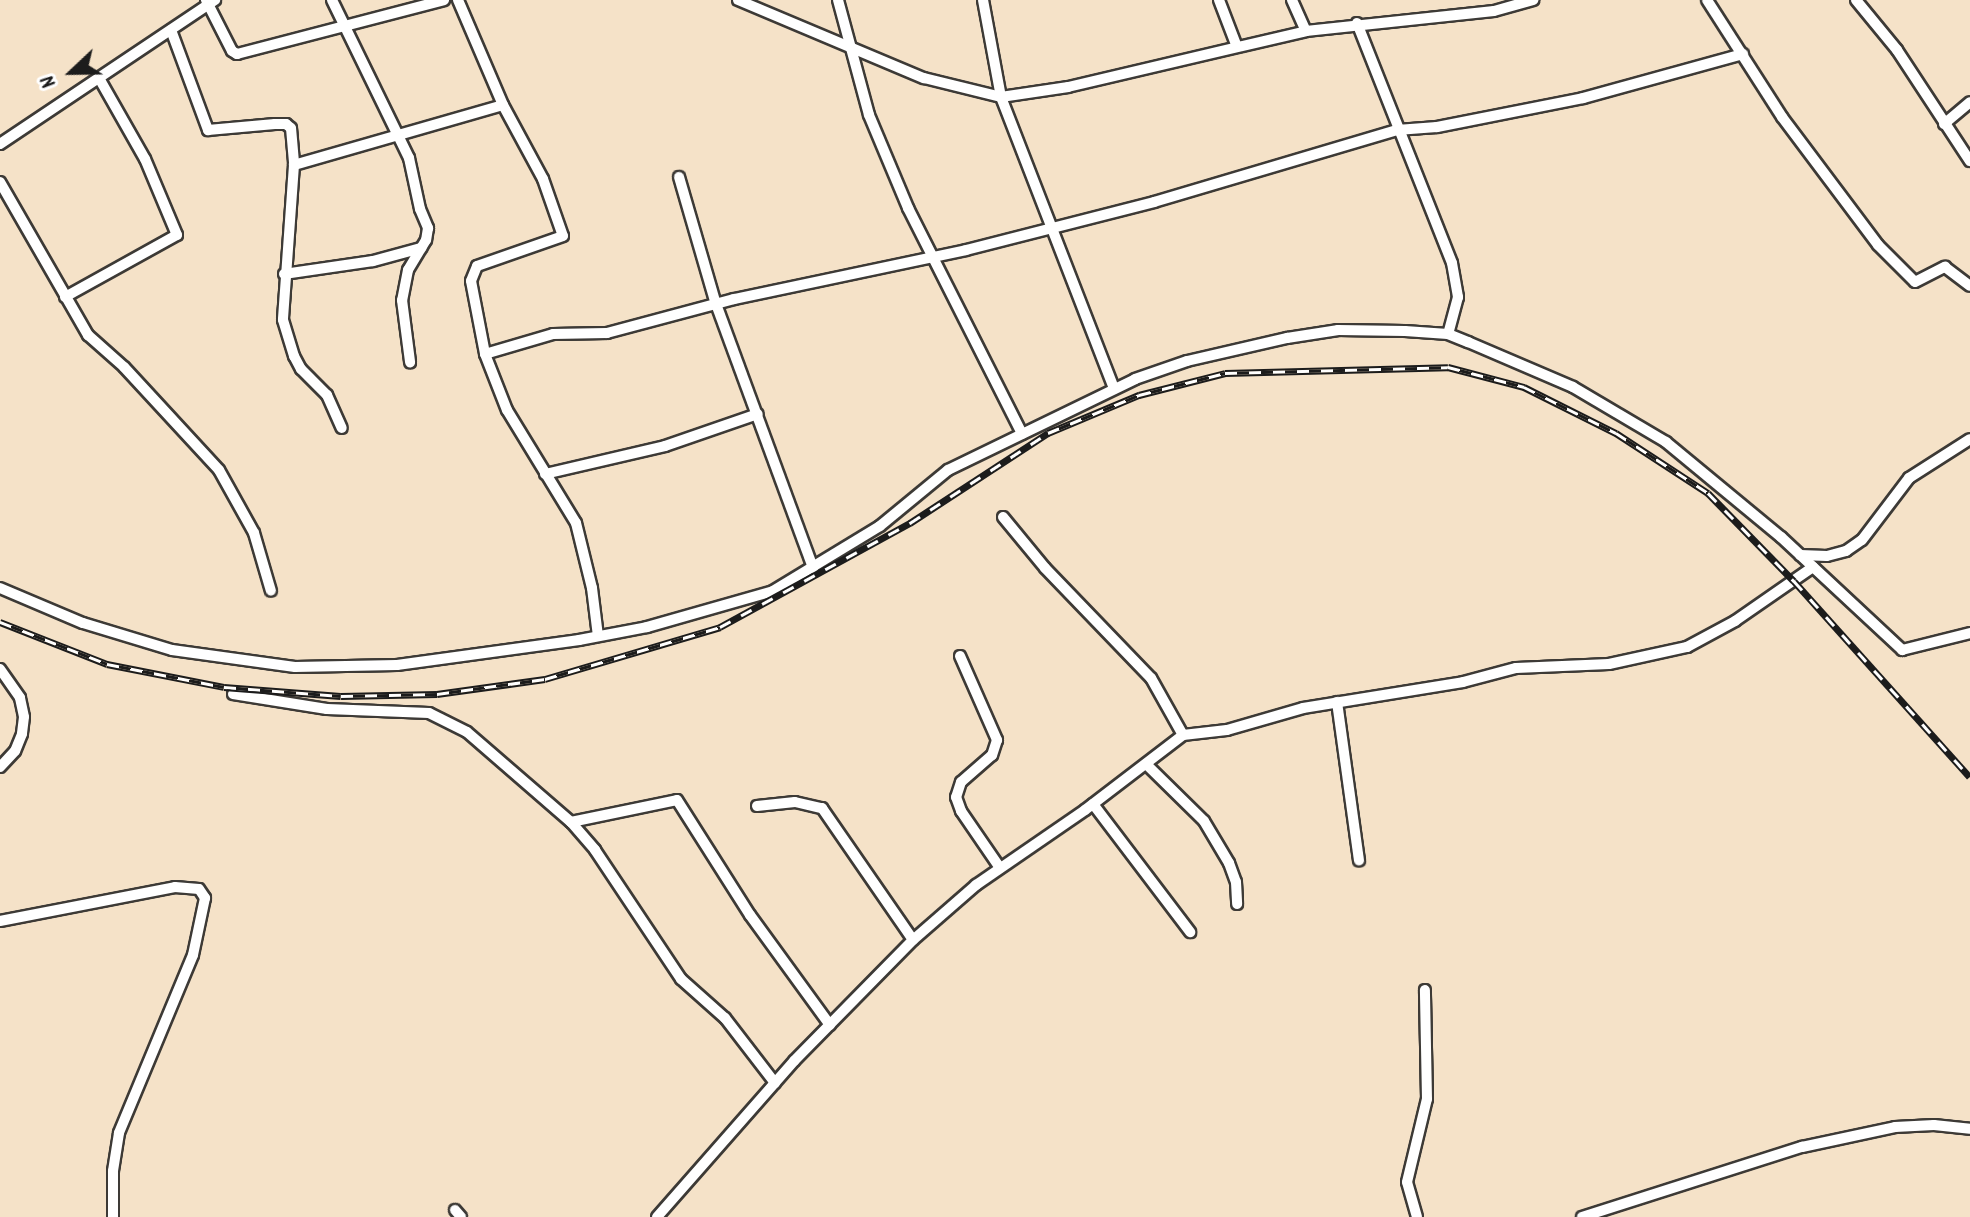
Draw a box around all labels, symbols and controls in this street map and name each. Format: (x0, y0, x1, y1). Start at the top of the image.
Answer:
north arrow (32, 32, 112, 112)
text: N (33, 70, 66, 92)

